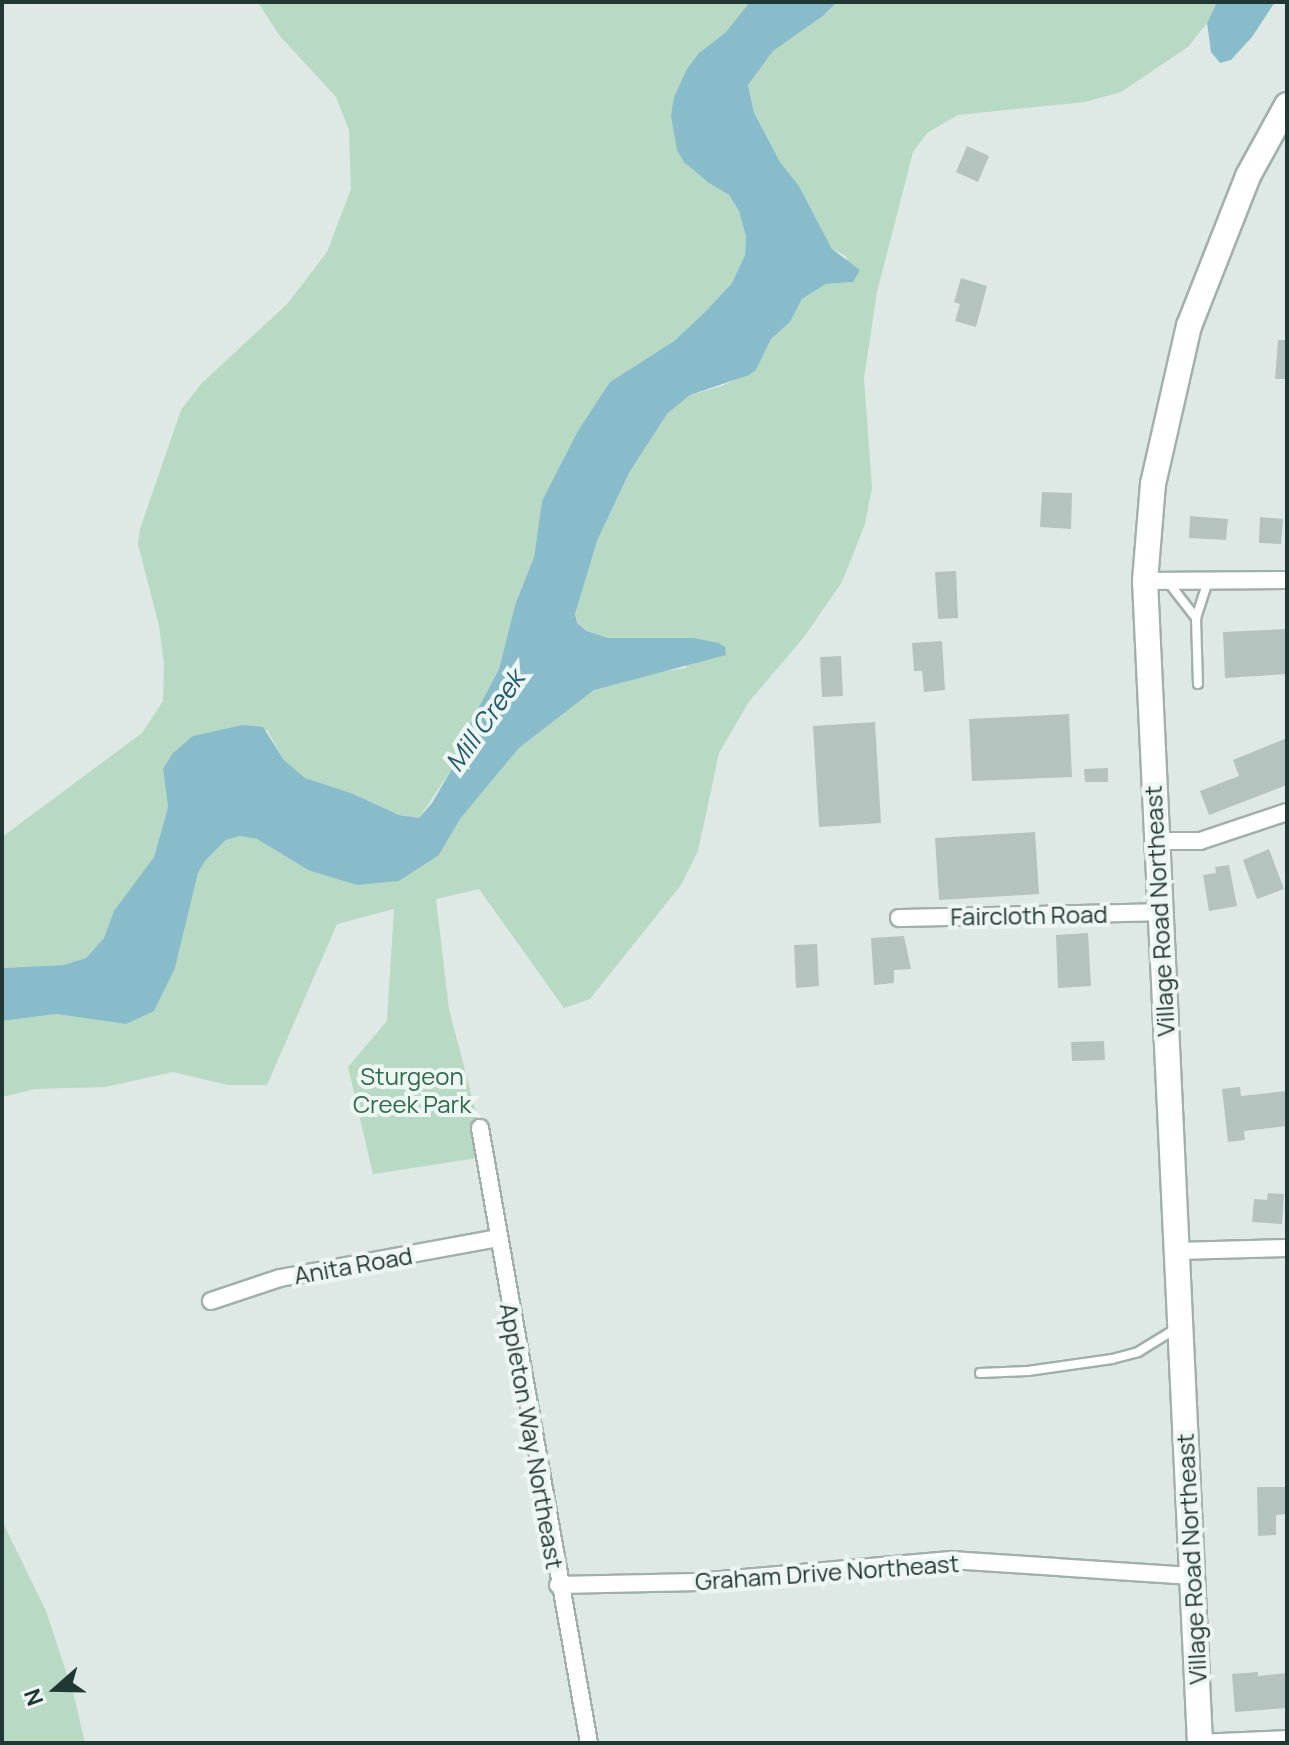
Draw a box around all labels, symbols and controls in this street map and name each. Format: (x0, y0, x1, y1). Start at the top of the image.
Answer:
water label: Mill Creek (439, 664, 531, 778)
street label: Village Road Northeast (1138, 785, 1180, 1037)
street label: Faircloth Road (950, 899, 1108, 931)
park label: Sturgeon Creek Park (353, 1062, 471, 1118)
street label: Anita Road (292, 1240, 414, 1290)
street label: Appleton Way Northeast (494, 1301, 570, 1571)
street label: Village Road Northeast (1170, 1433, 1212, 1685)
street label: Graham Drive Northeast (694, 1548, 960, 1596)
north arrow (16, 1649, 96, 1729)
text: N (17, 1685, 50, 1710)

